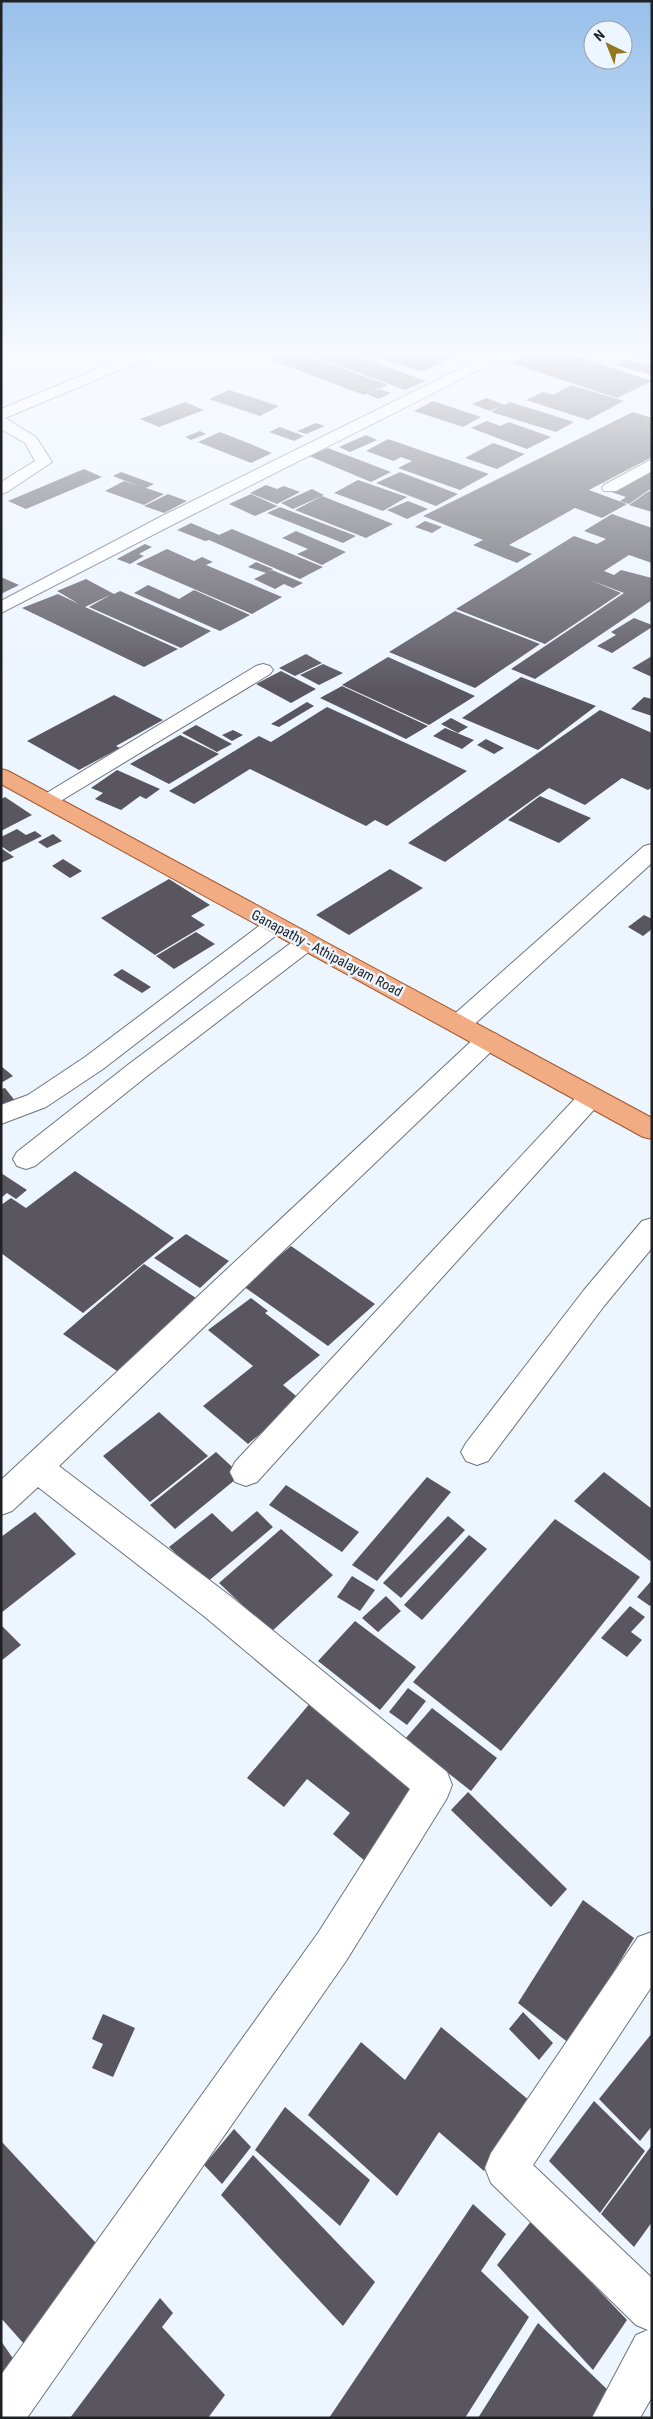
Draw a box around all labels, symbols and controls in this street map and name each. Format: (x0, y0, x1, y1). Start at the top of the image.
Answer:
north arrow (583, 20, 633, 70)
text: N (591, 27, 608, 44)
street label: Ganapathy - Athipalayam Road (249, 906, 405, 1000)

